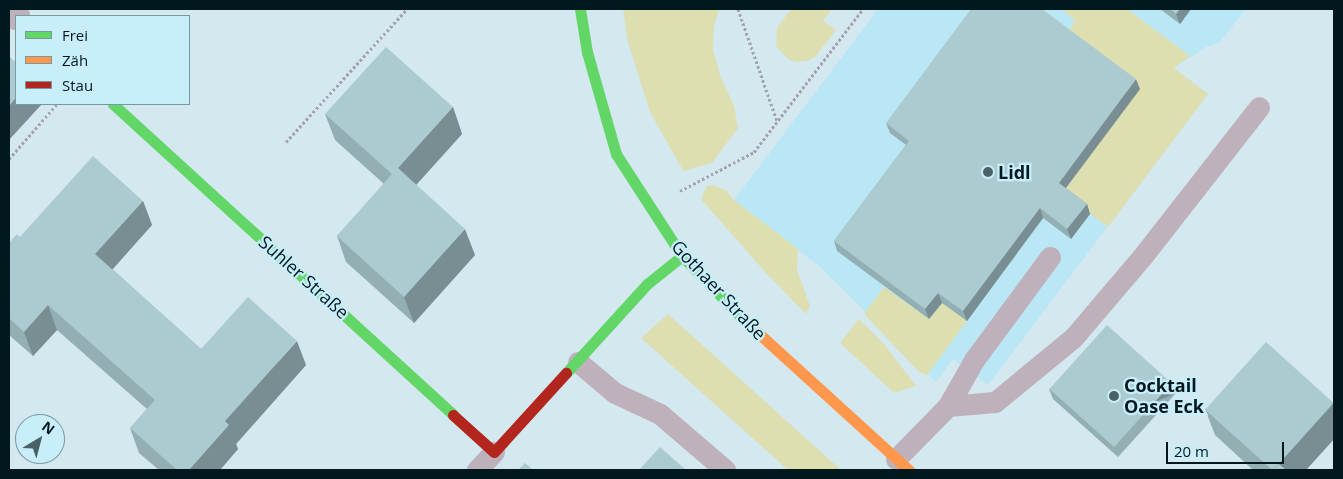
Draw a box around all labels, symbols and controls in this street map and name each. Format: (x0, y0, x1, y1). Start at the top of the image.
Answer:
legend (15, 15, 190, 105)
text: Frei (62, 25, 88, 45)
text: Zäh (62, 50, 88, 70)
text: Stau (62, 75, 93, 95)
place label: Lidl (998, 161, 1031, 183)
marker: Lidl (982, 166, 994, 178)
street label: Suhler Straße (255, 231, 353, 323)
street label: Gothaer Straße (667, 236, 771, 344)
place label: Cocktail Oase Eck (1124, 375, 1204, 418)
marker: Cocktail Oase Eck (1108, 390, 1120, 402)
north arrow (15, 414, 65, 464)
text: N (38, 416, 59, 438)
scale bar (1168, 432, 1286, 464)
text: 20 m (1174, 441, 1209, 461)

